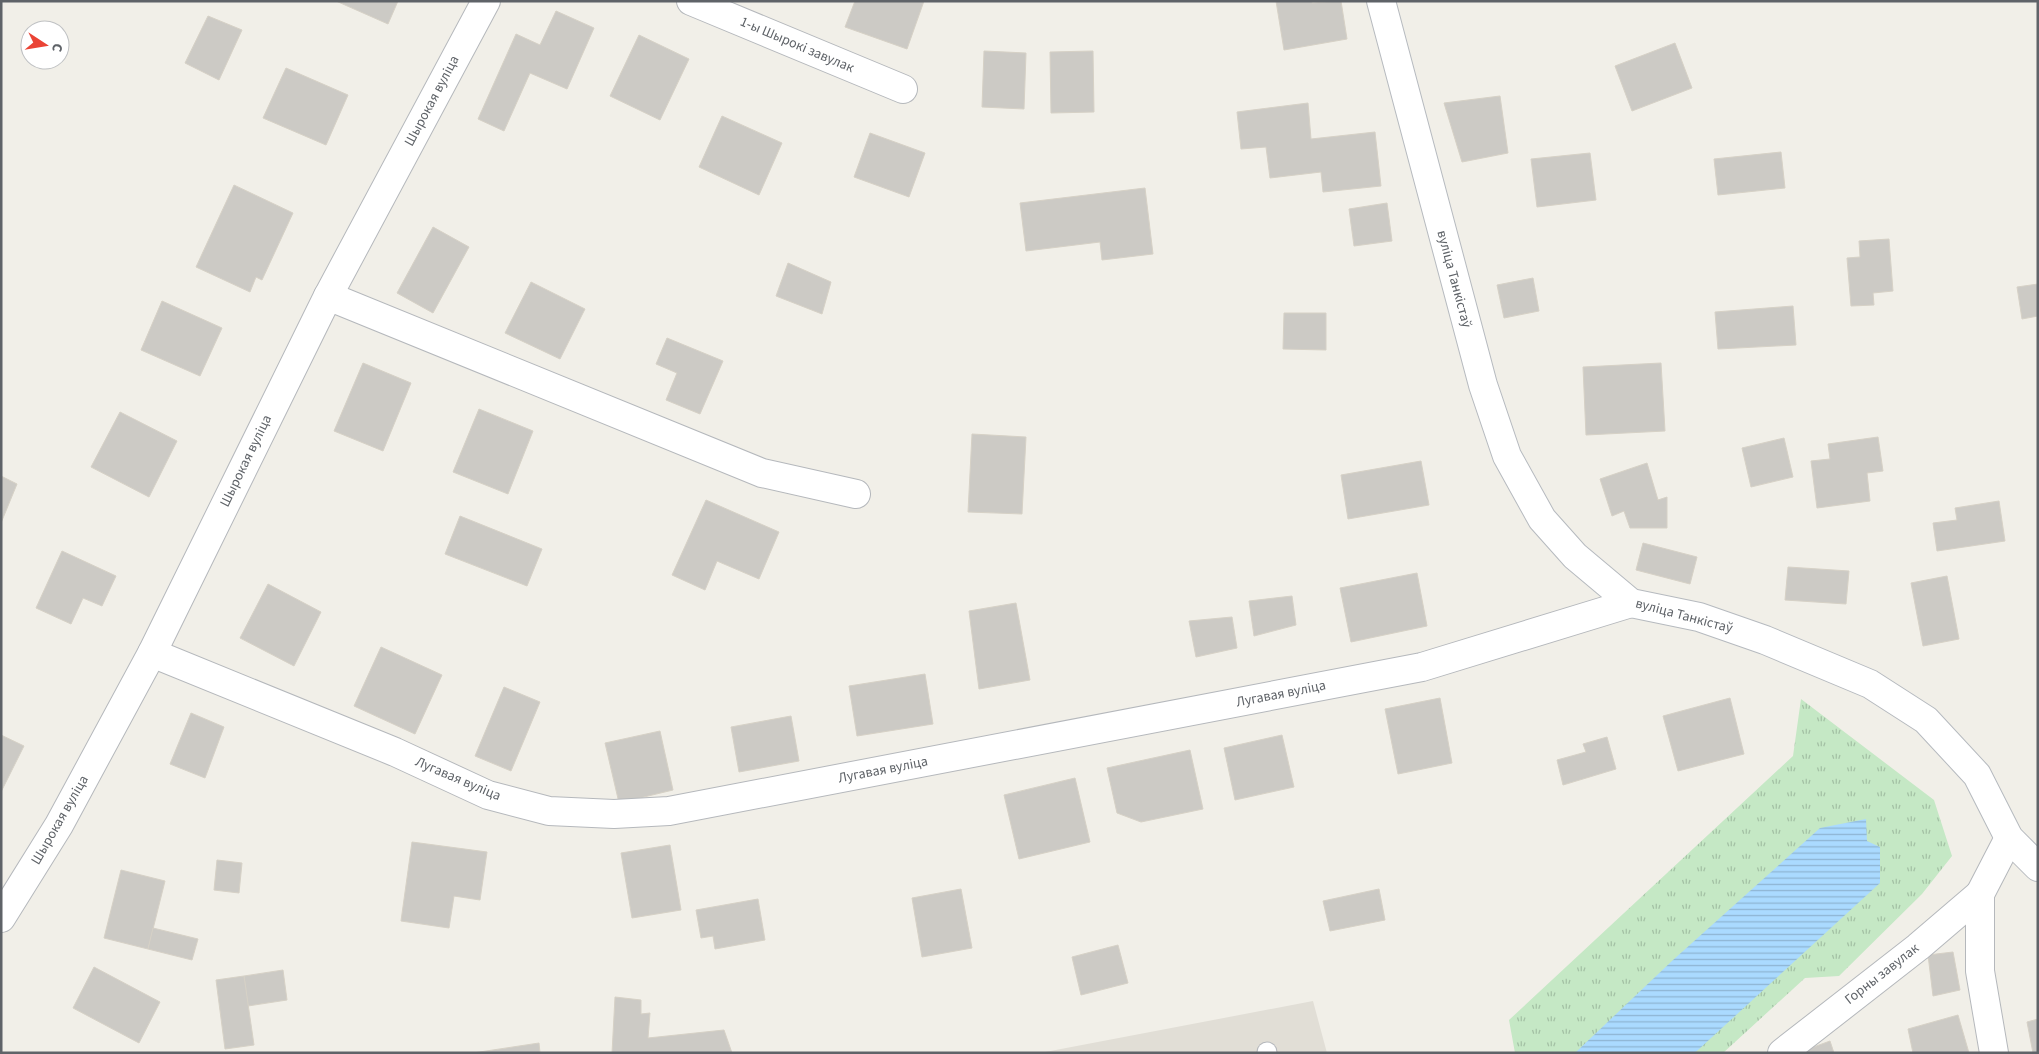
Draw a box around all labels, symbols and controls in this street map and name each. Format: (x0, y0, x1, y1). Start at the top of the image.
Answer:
street label: 1-ы Шырокі завулак (737, 12, 857, 78)
north arrow (20, 20, 70, 70)
text: С (46, 41, 67, 54)
street label: Шырокая вуліца (400, 52, 464, 150)
street label: вуліца Танкістаў (1431, 228, 1477, 330)
street label: Шырокая вуліца (215, 412, 277, 510)
street label: вуліца Танкістаў (1633, 593, 1735, 639)
street label: Лугавая вуліца (1234, 675, 1328, 713)
street label: Лугавая вуліца (836, 751, 930, 789)
street label: Лугавая вуліца (412, 752, 504, 806)
street label: Шырокая вуліца (26, 772, 94, 868)
street label: Горны завулак (1841, 939, 1923, 1009)

